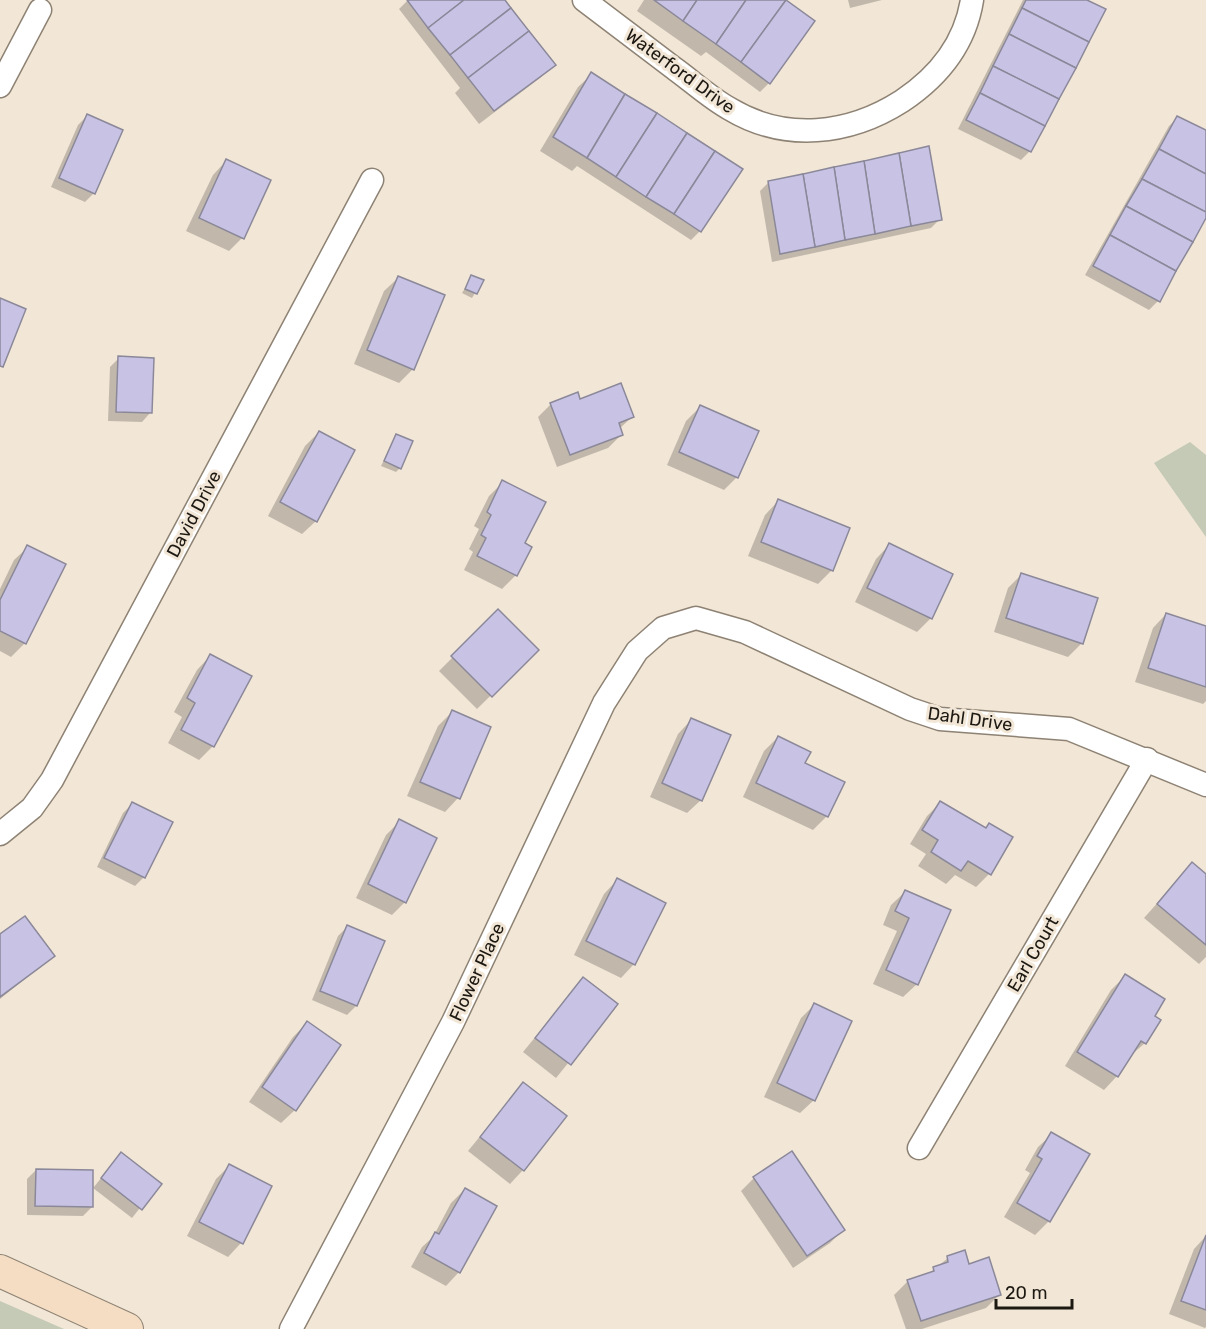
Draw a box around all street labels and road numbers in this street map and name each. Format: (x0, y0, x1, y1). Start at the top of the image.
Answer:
street label: Waterford Drive (621, 24, 739, 118)
street label: David Drive (162, 467, 226, 561)
street label: Dahl Drive (926, 702, 1014, 736)
street label: Earl Court (1003, 912, 1063, 996)
street label: Flower Place (445, 919, 509, 1025)

